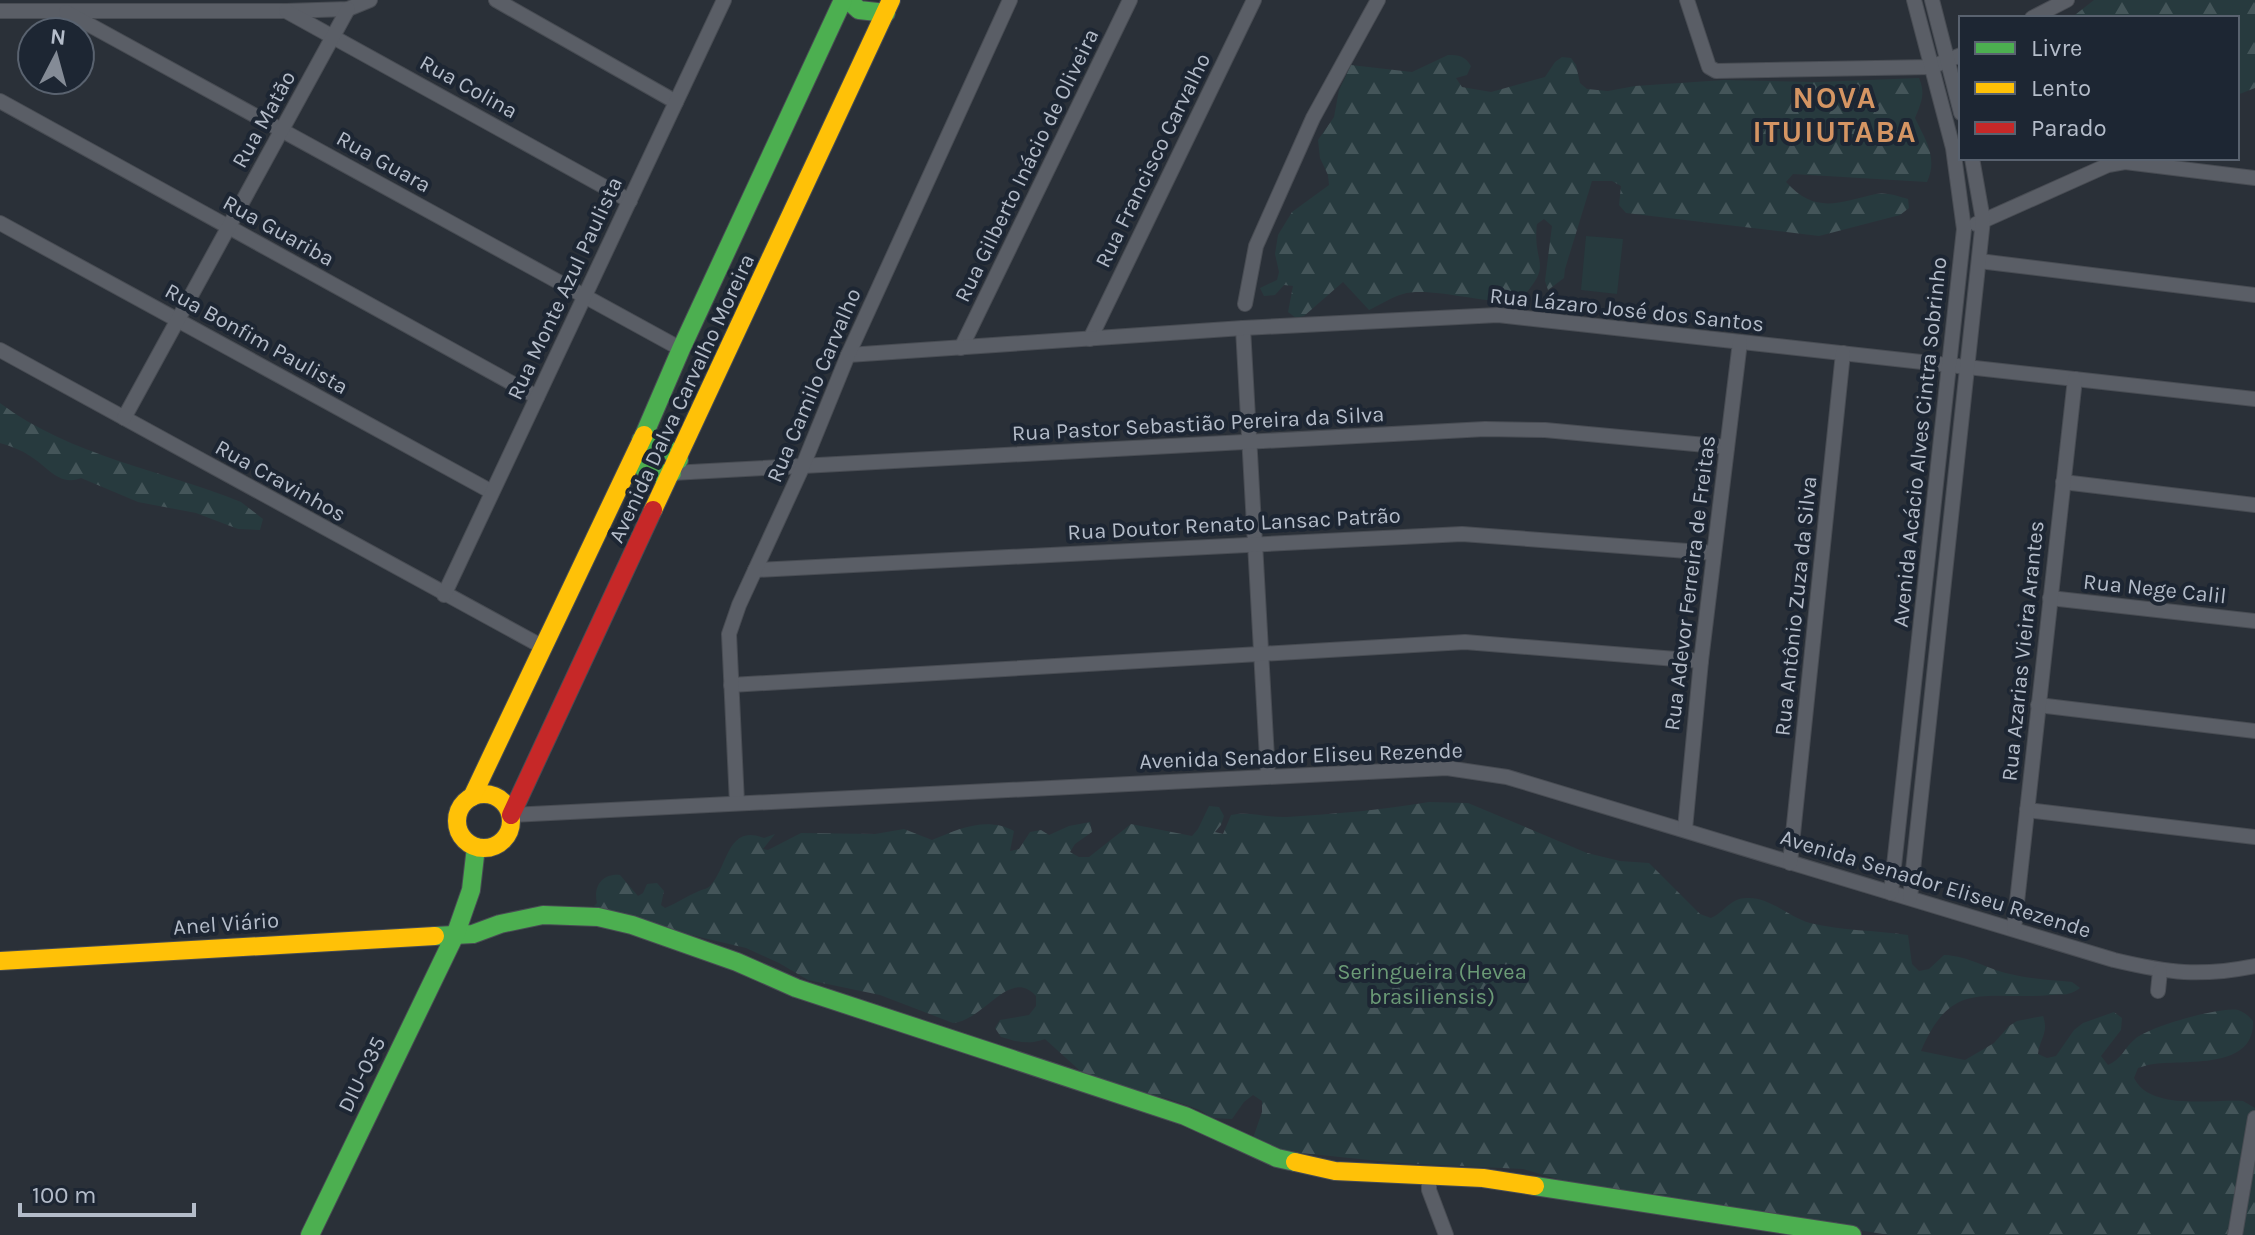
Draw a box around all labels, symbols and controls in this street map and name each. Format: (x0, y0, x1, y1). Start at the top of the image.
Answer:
north arrow (16, 16, 96, 96)
legend (1959, 16, 2239, 160)
text: N (49, 23, 67, 51)
street label: Rua Gilberto Inácio de Oliveira (949, 24, 1105, 306)
text: Livre (2031, 34, 2082, 62)
street label: Rua Colina (415, 49, 522, 124)
street label: Rua Francisco Carvalho (1090, 49, 1216, 272)
street label: Rua Matão (226, 66, 301, 173)
text: Lento (2031, 74, 2091, 102)
district label: NOVA ITUIUTABA (1752, 80, 1918, 150)
text: Parado (2031, 114, 2107, 142)
street label: Rua Guara (332, 125, 435, 198)
street label: Rua Monte Azul Paulista (502, 173, 628, 404)
street label: Rua Guariba (218, 190, 339, 272)
street label: Avenida Dalva Carvalho Moreira (603, 250, 760, 547)
street label: Avenida Acácio Alves Cintra Sobrinho (1888, 256, 1952, 629)
street label: Rua Bonfim Paulista (160, 278, 353, 400)
street label: Rua Lázaro José dos Santos (1488, 283, 1765, 337)
street label: Rua Camilo Carvalho (761, 284, 867, 486)
street label: Rua Pastor Sebastião Pereira da Silva (1011, 401, 1385, 447)
street label: Rua Cravinhos (211, 434, 350, 527)
street label: Rua Adevor Ferreira de Freitas (1659, 434, 1721, 732)
street label: Rua Antônio Zuza da Silva (1769, 475, 1823, 737)
street label: Rua Doutor Renato Lansac Patrão (1067, 502, 1401, 546)
street label: Rua Azarias Vieira Arantes (1996, 520, 2050, 783)
street label: Rua Nege Calil (2082, 569, 2228, 609)
street label: Avenida Senador Eliseu Rezende (1139, 737, 1463, 775)
street label: Avenida Senador Eliseu Rezende (1777, 824, 2094, 944)
street label: Anel Viário (172, 907, 280, 941)
park label: Seringueira (Hevea brasiliensis) (1337, 959, 1527, 1010)
street label: DIU-035 (332, 1032, 391, 1117)
scale bar (20, 1167, 194, 1217)
text: 100 m (32, 1181, 97, 1209)

